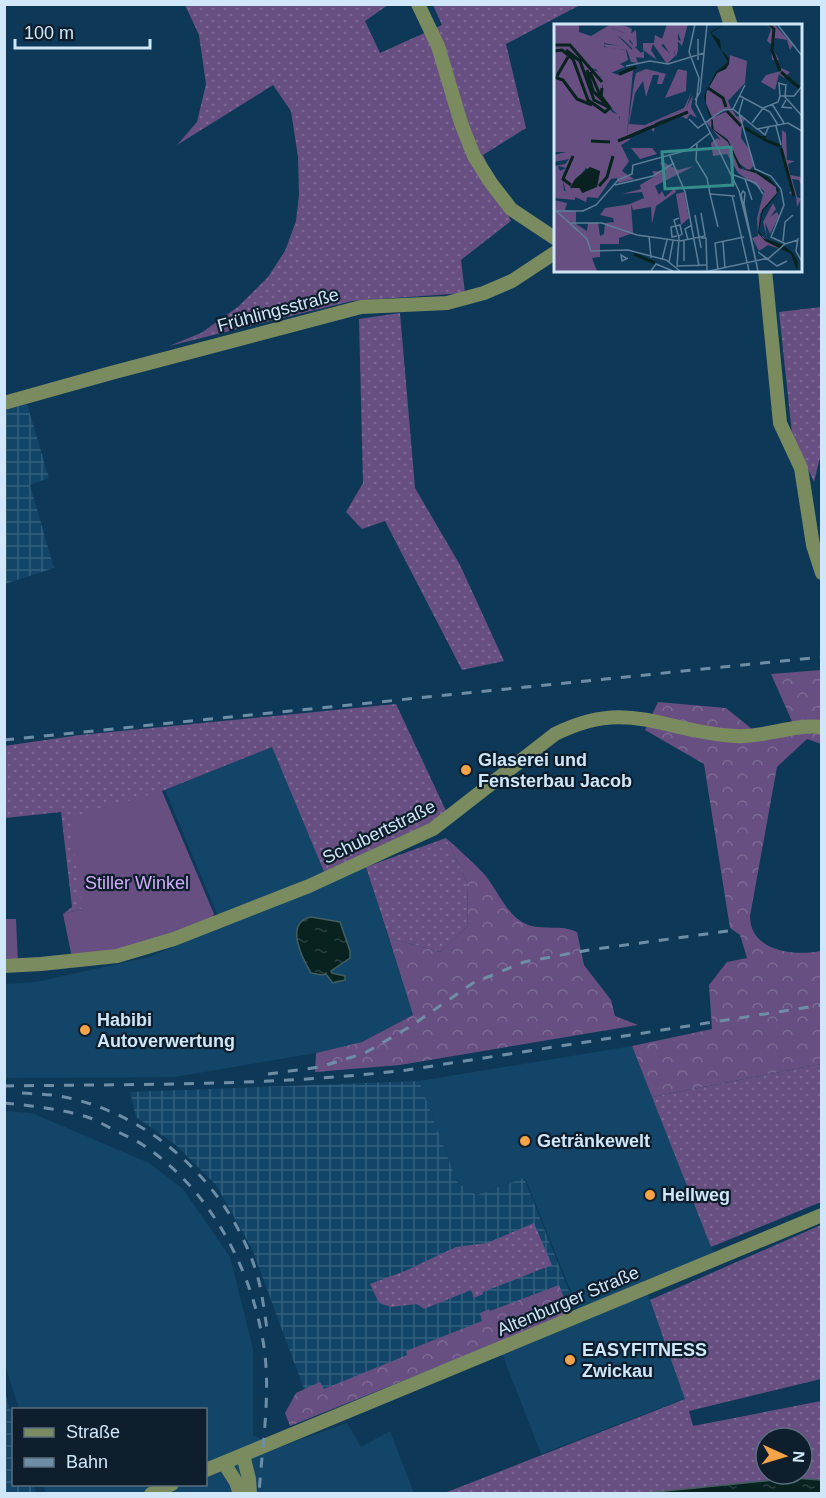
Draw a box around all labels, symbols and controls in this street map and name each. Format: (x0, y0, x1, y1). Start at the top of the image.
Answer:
scale bar (15, 12, 150, 50)
text: 100 m (24, 23, 74, 43)
inset map (554, 24, 802, 272)
street label: Frühlingsstraße (215, 284, 341, 336)
place label: Glaserei und Fensterbau Jacob (478, 750, 632, 791)
marker: Glaserei und Fensterbau Jacob (459, 763, 473, 777)
street label: Schubertstraße (319, 796, 439, 868)
park label: Stiller Winkel (85, 873, 189, 893)
place label: Habibi Autoverwertung (97, 1010, 235, 1051)
marker: Habibi Autoverwertung (78, 1023, 92, 1037)
place label: Getränkewelt (537, 1131, 650, 1151)
marker: Getränkewelt (518, 1134, 532, 1148)
place label: Hellweg (662, 1185, 730, 1205)
marker: Hellweg (643, 1188, 657, 1202)
street label: Altenburger Straße (494, 1262, 642, 1340)
place label: EASYFITNESS Zwickau (582, 1340, 707, 1381)
marker: EASYFITNESS Zwickau (563, 1353, 577, 1367)
legend (12, 1408, 207, 1486)
text: Straße (66, 1422, 120, 1442)
north arrow (754, 1426, 814, 1486)
text: N (790, 1451, 807, 1463)
text: Bahn (66, 1452, 108, 1472)

